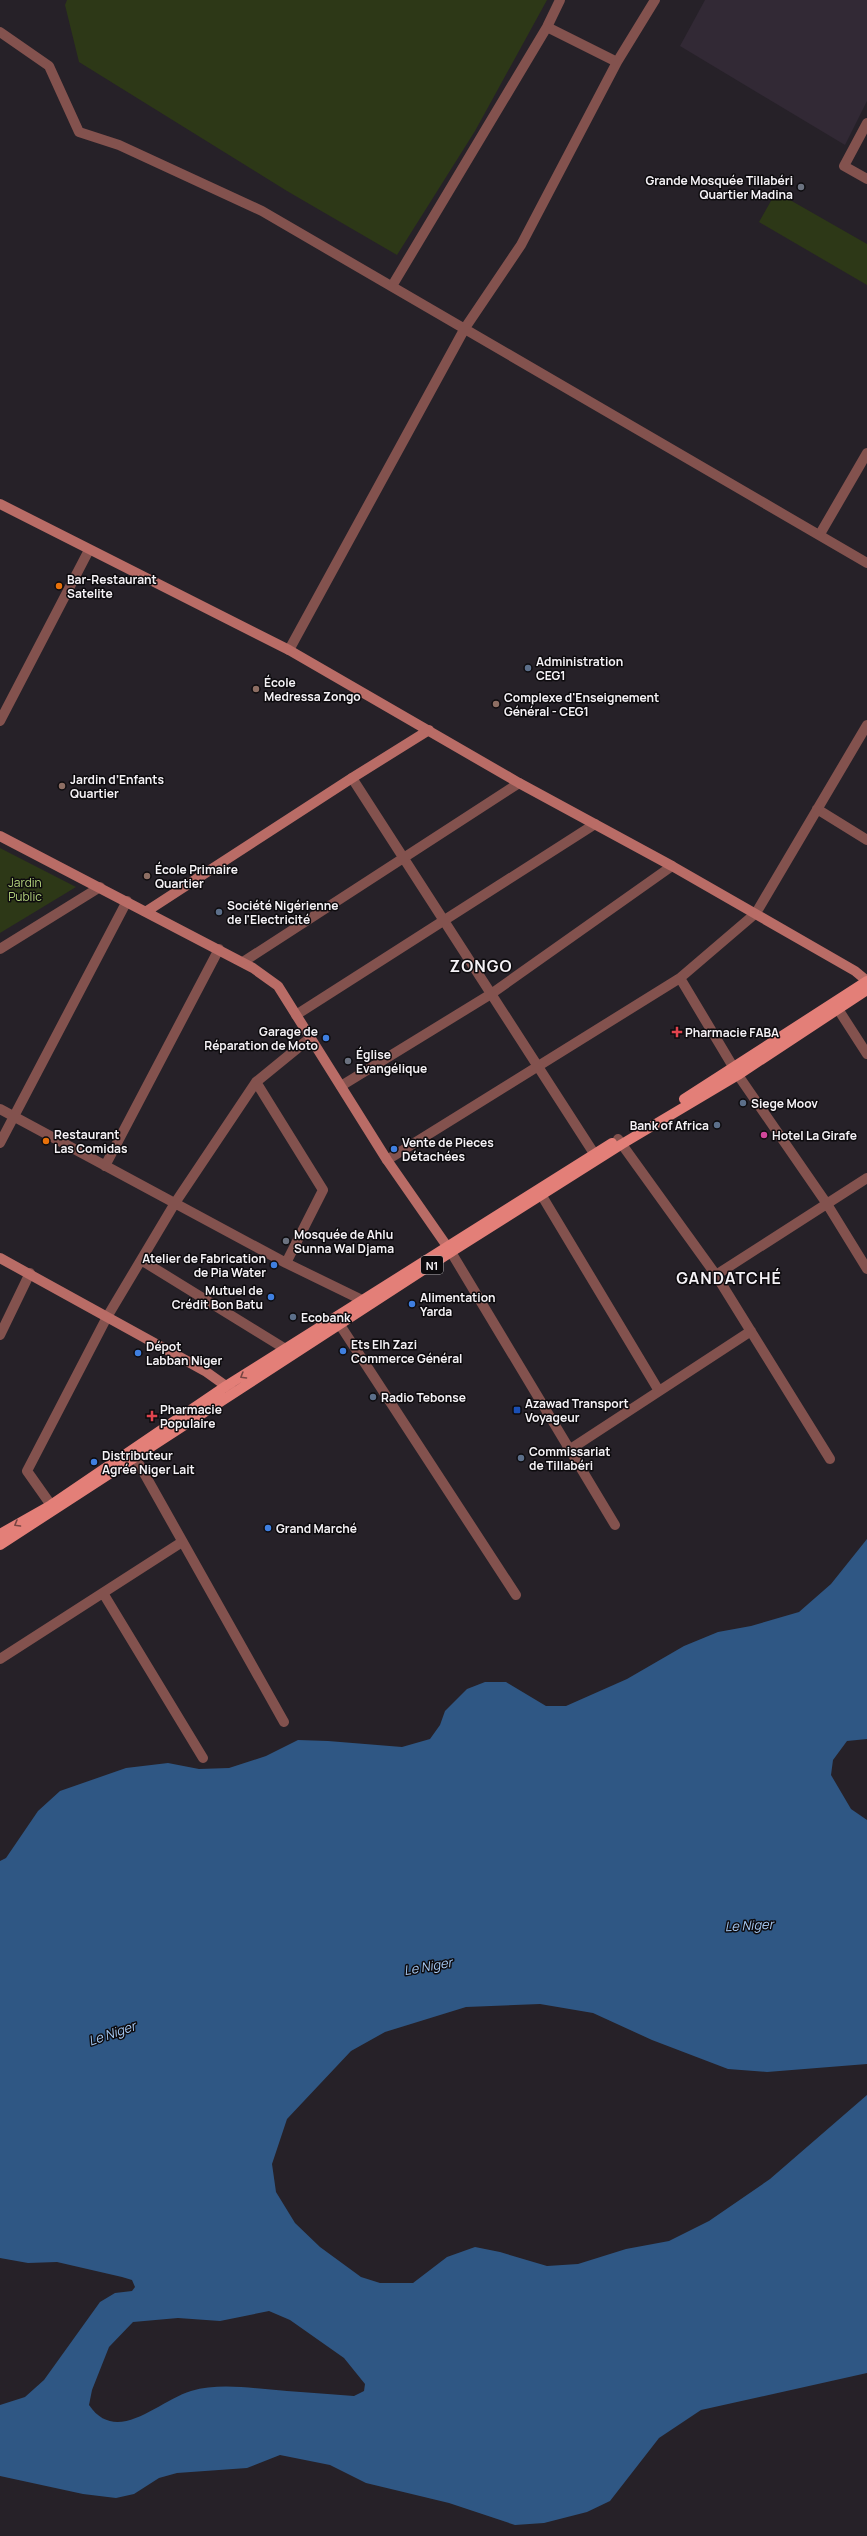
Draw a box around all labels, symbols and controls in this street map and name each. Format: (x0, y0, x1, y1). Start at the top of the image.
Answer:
place label: Grande Mosquée Tillabéri Quartier Madina (645, 172, 793, 203)
marker: Grande Mosquée Tillabéri Quartier Madina (796, 182, 806, 192)
place label: Bar-Restaurant Satelite (67, 571, 157, 602)
marker: Bar-Restaurant Satelite (54, 581, 64, 591)
place label: Administration CEG1 (536, 653, 623, 684)
marker: Administration CEG1 (523, 663, 533, 673)
place label: École Medressa Zongo (264, 674, 361, 705)
marker: École Medressa Zongo (251, 684, 261, 694)
place label: Complexe d'Enseignement Général - CEG1 (504, 689, 659, 720)
marker: Complexe d'Enseignement Général - CEG1 (491, 699, 501, 709)
place label: Jardin d’Enfants Quartier (70, 771, 165, 802)
marker: Jardin d’Enfants Quartier (57, 781, 67, 791)
place label: École Primaire Quartier (155, 861, 238, 892)
marker: École Primaire Quartier (142, 871, 152, 881)
park label: Jardin Public (8, 874, 42, 905)
place label: Société Nigérienne de l'Electricité (227, 897, 338, 928)
marker: Société Nigérienne de l'Electricité (214, 907, 224, 917)
district label: ZONGO (450, 955, 512, 977)
place label: Garage de Réparation de Moto (204, 1023, 318, 1054)
place label: Pharmacie FABA (685, 1024, 779, 1041)
marker: Pharmacie FABA (672, 1027, 682, 1037)
marker: Garage de Réparation de Moto (321, 1033, 331, 1043)
place label: Église Evangélique (356, 1046, 427, 1077)
marker: Église Evangélique (343, 1056, 353, 1066)
place label: Siege Moov (751, 1095, 818, 1112)
marker: Siege Moov (738, 1098, 748, 1108)
place label: Bank of Africa (630, 1117, 709, 1134)
marker: Bank of Africa (712, 1120, 722, 1130)
place label: Restaurant Las Comidas (54, 1126, 128, 1157)
place label: Hotel La Girafe (772, 1127, 857, 1144)
marker: Hotel La Girafe (759, 1130, 769, 1140)
place label: Vente de Pieces Détachées (402, 1134, 494, 1165)
marker: Restaurant Las Comidas (41, 1136, 51, 1146)
marker: Vente de Pieces Détachées (389, 1144, 399, 1154)
place label: Mosquée de Ahlu Sunna Wal Djama (294, 1226, 394, 1257)
marker: Mosquée de Ahlu Sunna Wal Djama (281, 1236, 291, 1246)
place label: Atelier de Fabrication de Pia Water (142, 1250, 266, 1281)
road number: N1 (421, 1256, 443, 1274)
marker: Atelier de Fabrication de Pia Water (269, 1260, 279, 1270)
district label: GANDATCHÉ (676, 1267, 782, 1289)
place label: Mutuel de Crédit Bon Batu (172, 1282, 263, 1313)
place label: Alimentation Yarda (420, 1289, 496, 1320)
marker: Mutuel de Crédit Bon Batu (266, 1292, 276, 1302)
marker: Alimentation Yarda (407, 1299, 417, 1309)
place label: Ecobank (301, 1309, 351, 1326)
marker: Ecobank (288, 1312, 298, 1322)
place label: Ets Elh Zazi Commerce Général (351, 1336, 462, 1367)
place label: Dépot Labban Niger (146, 1338, 223, 1369)
marker: Ets Elh Zazi Commerce Général (338, 1346, 348, 1356)
marker: Dépot Labban Niger (133, 1348, 143, 1358)
one-way arrow (240, 1372, 247, 1379)
place label: Radio Tebonse (381, 1389, 466, 1406)
marker: Radio Tebonse (368, 1392, 378, 1402)
place label: Azawad Transport Voyageur (525, 1395, 629, 1426)
place label: Pharmacie Populaire (160, 1401, 222, 1432)
marker: Azawad Transport Voyageur (512, 1405, 522, 1415)
marker: Pharmacie Populaire (147, 1411, 157, 1421)
place label: Commissariat de Tillabéri (529, 1443, 610, 1474)
place label: Distributeur Agrée Niger Lait (102, 1447, 195, 1478)
marker: Commissariat de Tillabéri (516, 1453, 526, 1463)
marker: Distributeur Agrée Niger Lait (89, 1457, 99, 1467)
one-way arrow (14, 1520, 21, 1527)
place label: Grand Marché (276, 1520, 357, 1537)
marker: Grand Marché (263, 1523, 273, 1533)
water label: Le Niger (724, 1915, 776, 1935)
water label: Le Niger (402, 1953, 456, 1979)
water label: Le Niger (86, 2016, 140, 2049)

